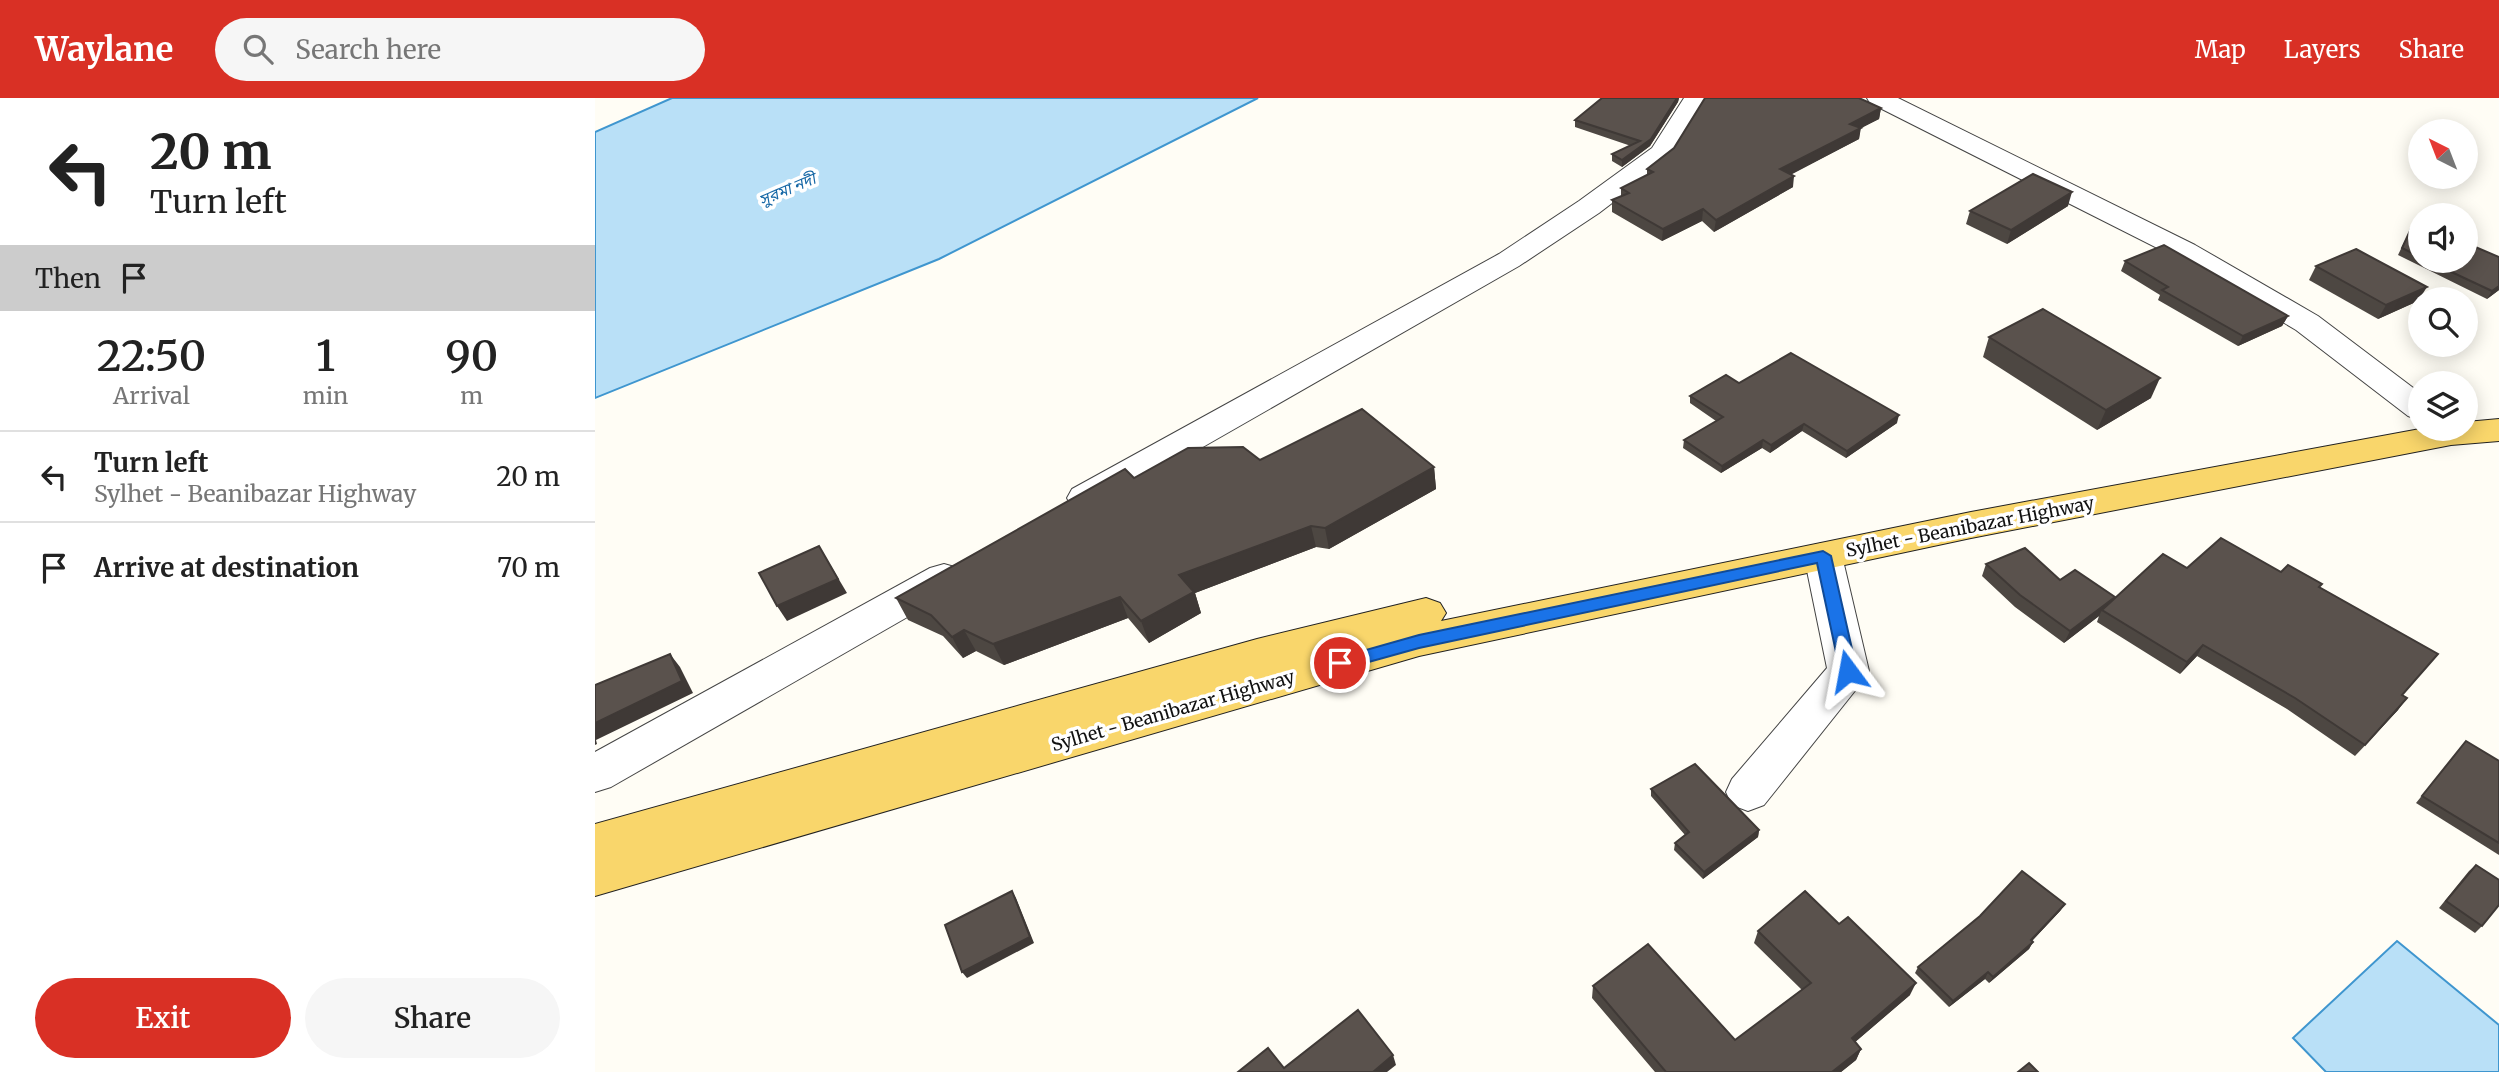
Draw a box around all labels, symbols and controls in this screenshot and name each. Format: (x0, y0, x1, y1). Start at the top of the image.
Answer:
search box (215, 18, 705, 81)
text: Waylane (35, 29, 173, 70)
icon: search (239, 30, 277, 68)
text: Search here (295, 33, 441, 66)
text: Map (2195, 34, 2246, 65)
text: Layers (2284, 34, 2360, 65)
text: Share (2398, 34, 2464, 65)
north arrow (2408, 119, 2478, 189)
map controls (2408, 119, 2478, 441)
text: 20 m (150, 121, 271, 182)
icon: left (35, 126, 126, 217)
water label: সুরমা নদী (756, 167, 821, 210)
text: Turn left (150, 182, 287, 222)
button: sound (2408, 203, 2478, 273)
icon: arrive (115, 259, 153, 297)
text: Then (35, 262, 101, 295)
button: search (2408, 287, 2478, 357)
text: 22:50 (97, 330, 206, 382)
text: 1 (316, 330, 335, 382)
text: 90 (445, 330, 498, 382)
button: layers (2408, 371, 2478, 441)
text: Arrival (113, 381, 190, 410)
text: min (303, 381, 348, 410)
text: m (460, 381, 483, 410)
text: Turn left (94, 446, 208, 479)
icon: left (35, 458, 73, 496)
text: 20 m (496, 460, 560, 493)
text: Sylhet - Beanibazar Highway (94, 479, 416, 508)
street label: Sylhet - Beanibazar Highway (1844, 491, 2096, 562)
icon: arrive (35, 549, 73, 587)
text: Arrive at destination (94, 551, 359, 584)
text: 70 m (497, 551, 560, 584)
pin (1310, 633, 1370, 693)
position arrow (1811, 634, 1885, 708)
icon: arrive (1321, 644, 1359, 682)
street label: Sylhet - Beanibazar Highway (1048, 665, 1298, 756)
button: Exit (35, 978, 291, 1058)
button: Share (305, 978, 560, 1058)

